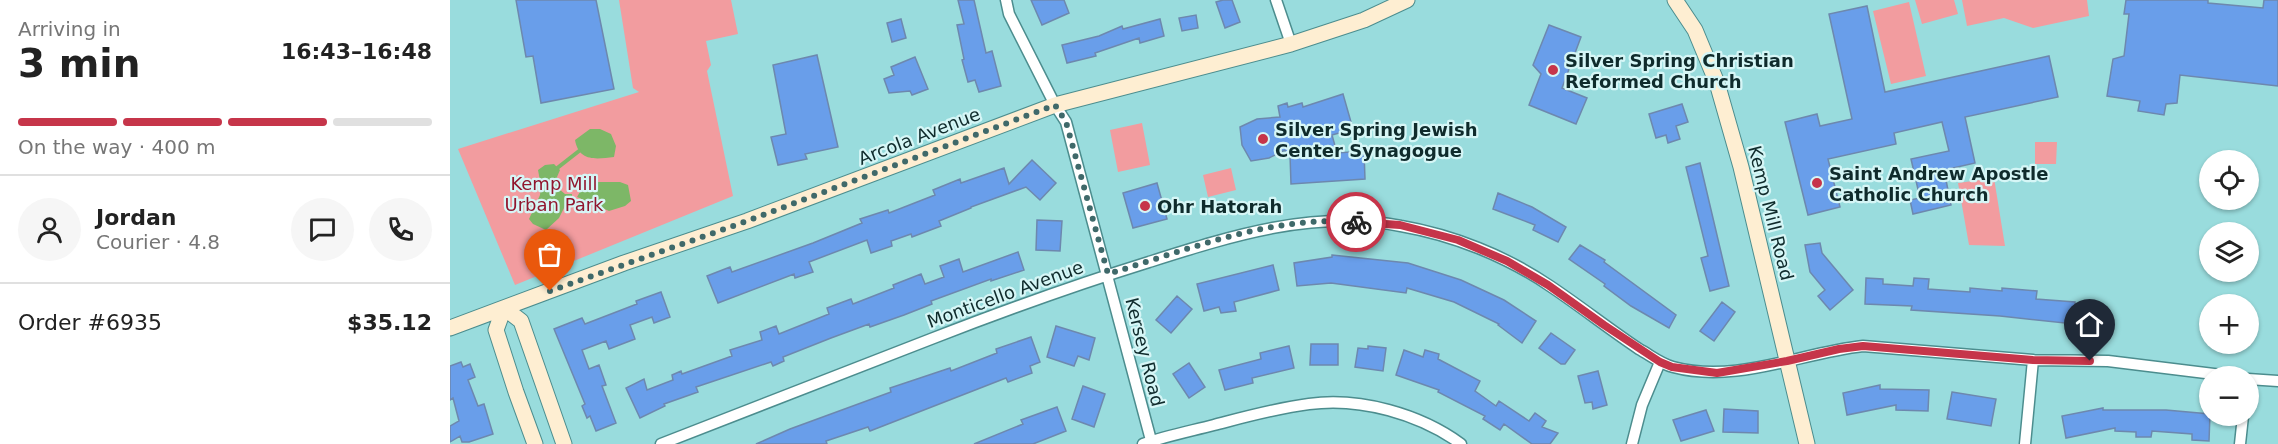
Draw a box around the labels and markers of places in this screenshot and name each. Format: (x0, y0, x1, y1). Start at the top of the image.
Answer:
place label: Silver Spring Christian Reformed Church (1565, 50, 1794, 92)
marker: Silver Spring Christian Reformed Church (1546, 63, 1560, 77)
place label: Silver Spring Jewish Center Synagogue (1275, 119, 1477, 161)
marker: Silver Spring Jewish Center Synagogue (1256, 132, 1270, 146)
place label: Saint Andrew Apostle Catholic Church (1829, 163, 2048, 205)
marker: Saint Andrew Apostle Catholic Church (1810, 176, 1824, 190)
place label: Ohr Hatorah (1157, 196, 1282, 217)
marker: Ohr Hatorah (1138, 199, 1152, 213)
pin (524, 229, 575, 291)
pin (2064, 299, 2115, 361)

